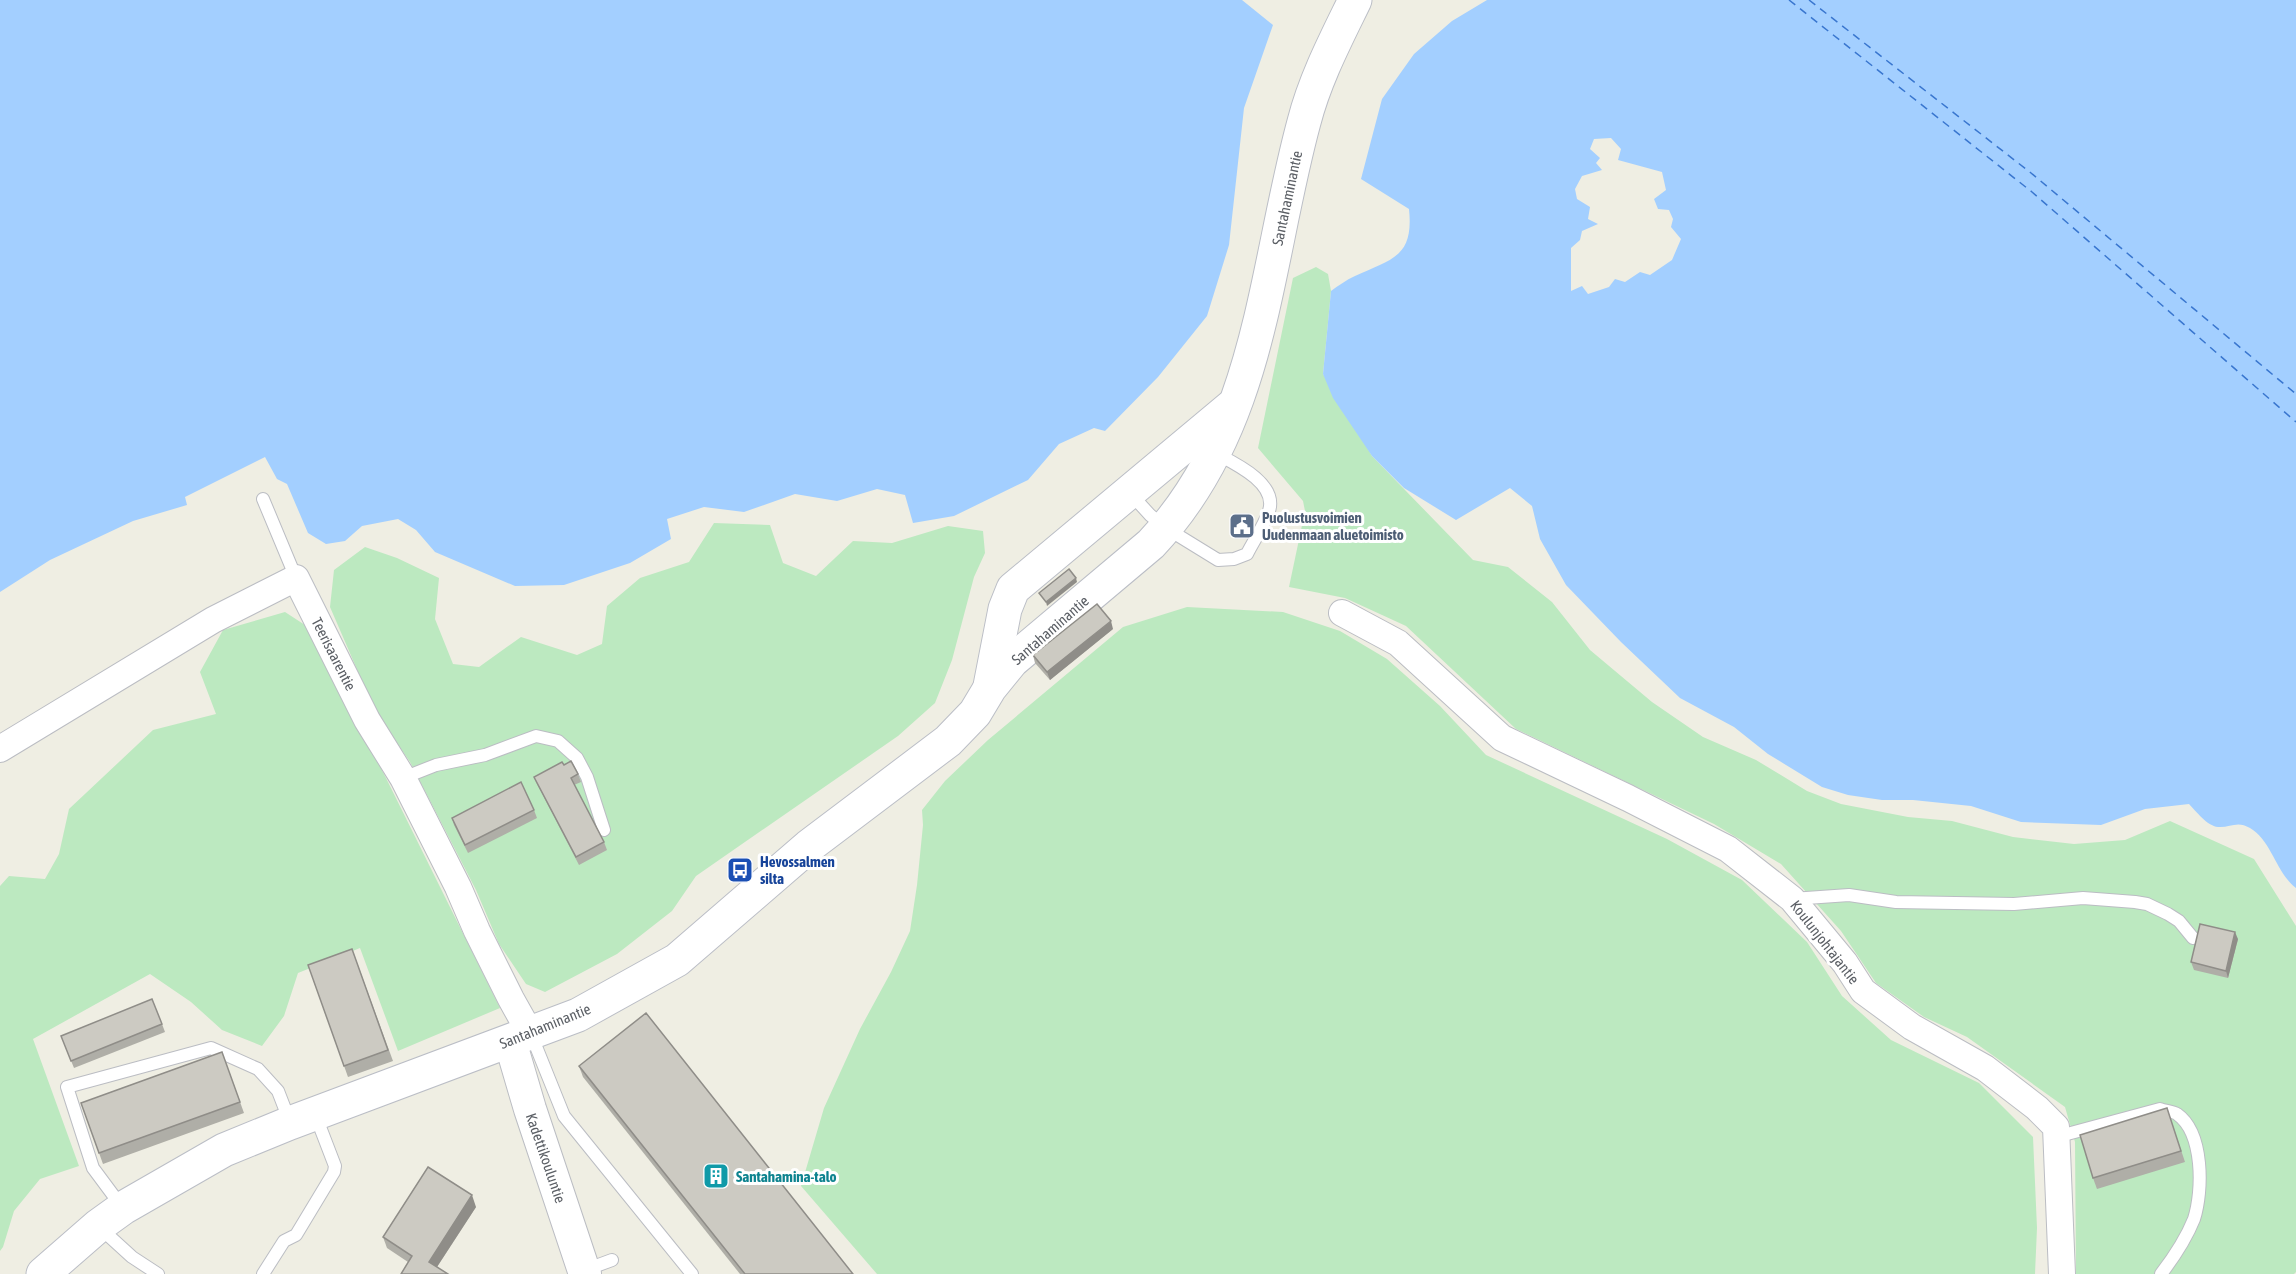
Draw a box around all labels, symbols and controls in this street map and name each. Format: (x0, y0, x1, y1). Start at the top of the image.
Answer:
street label: Santahaminantie (1269, 149, 1305, 247)
place label: Puolustusvoimien Uudenmaan aluetoimisto (1262, 509, 1404, 543)
public building icon: Puolustusvoimien Uudenmaan aluetoimisto (1227, 511, 1257, 541)
street label: Santahaminantie (1008, 592, 1092, 668)
street label: Teerisaarentie (308, 615, 360, 693)
place label: Hevossalmen silta (760, 853, 835, 887)
bus stop icon: Hevossalmen silta (725, 855, 755, 885)
street label: Koulunjohtajantie (1787, 897, 1863, 987)
street label: Santahaminantie (497, 1000, 593, 1052)
street label: Kadettikouluntie (523, 1111, 569, 1205)
building icon: Santahamina-talo (701, 1161, 731, 1191)
place label: Santahamina-talo (736, 1168, 837, 1185)

